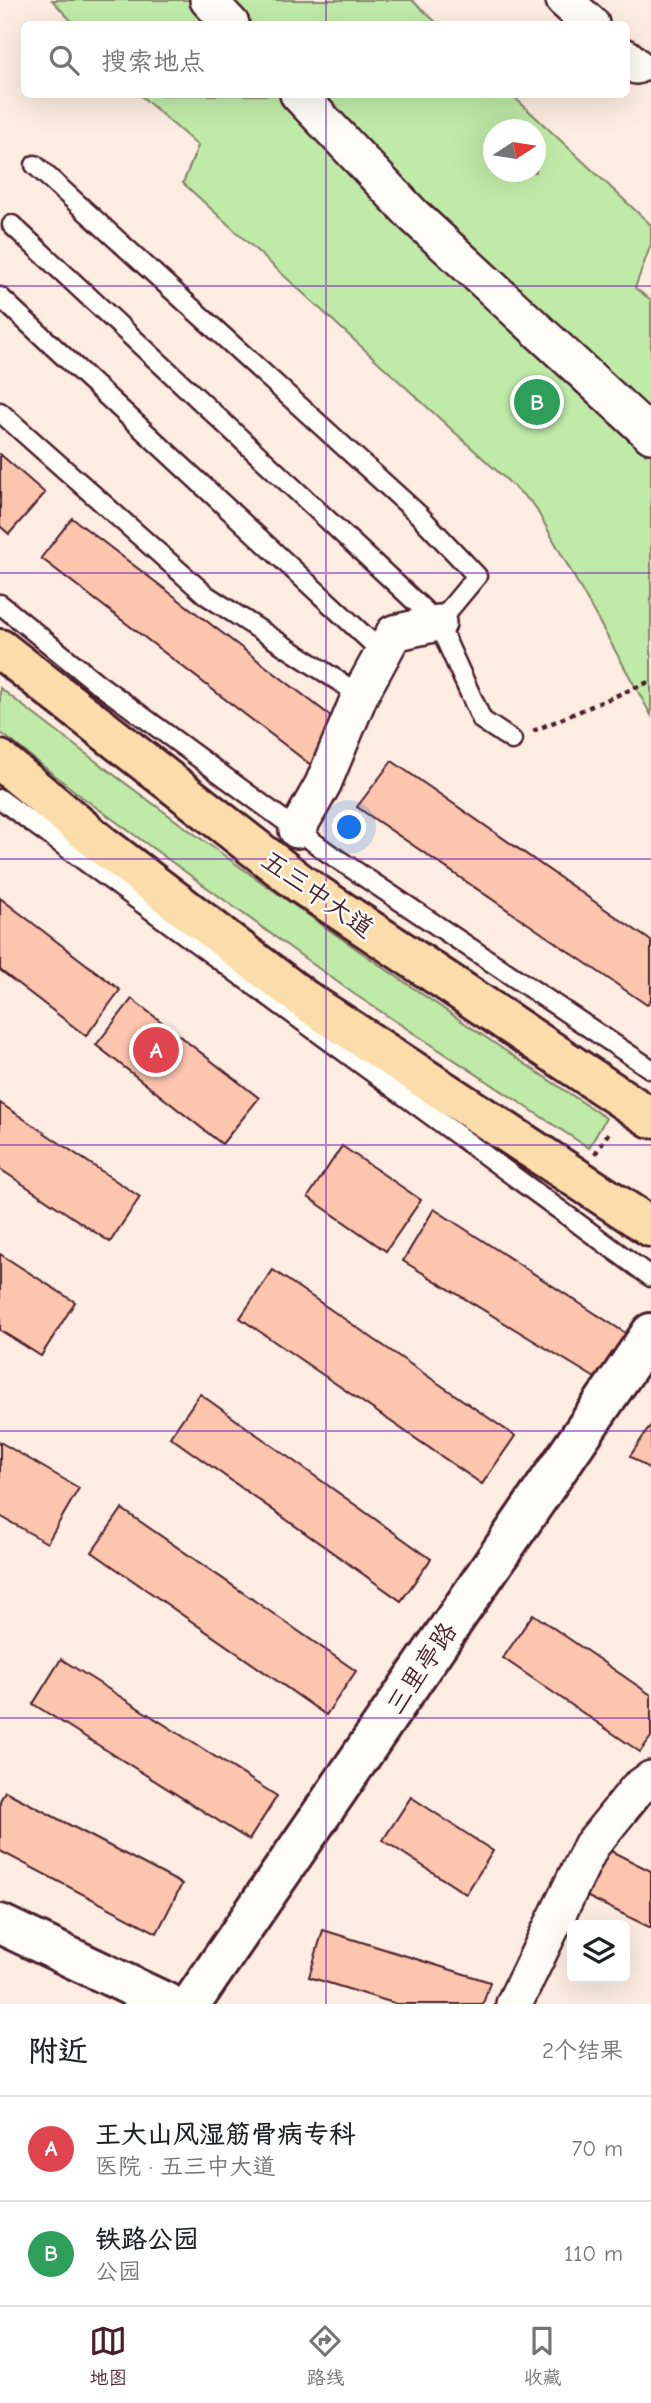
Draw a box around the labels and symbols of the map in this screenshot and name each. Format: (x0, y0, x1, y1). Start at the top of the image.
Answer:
north arrow (483, 119, 546, 182)
pin: B (514, 376, 560, 428)
your location (332, 810, 366, 844)
street label: 五三中大道 (256, 845, 379, 944)
pin: A (133, 1024, 179, 1076)
street label: 三里亭路 (380, 1617, 463, 1720)

